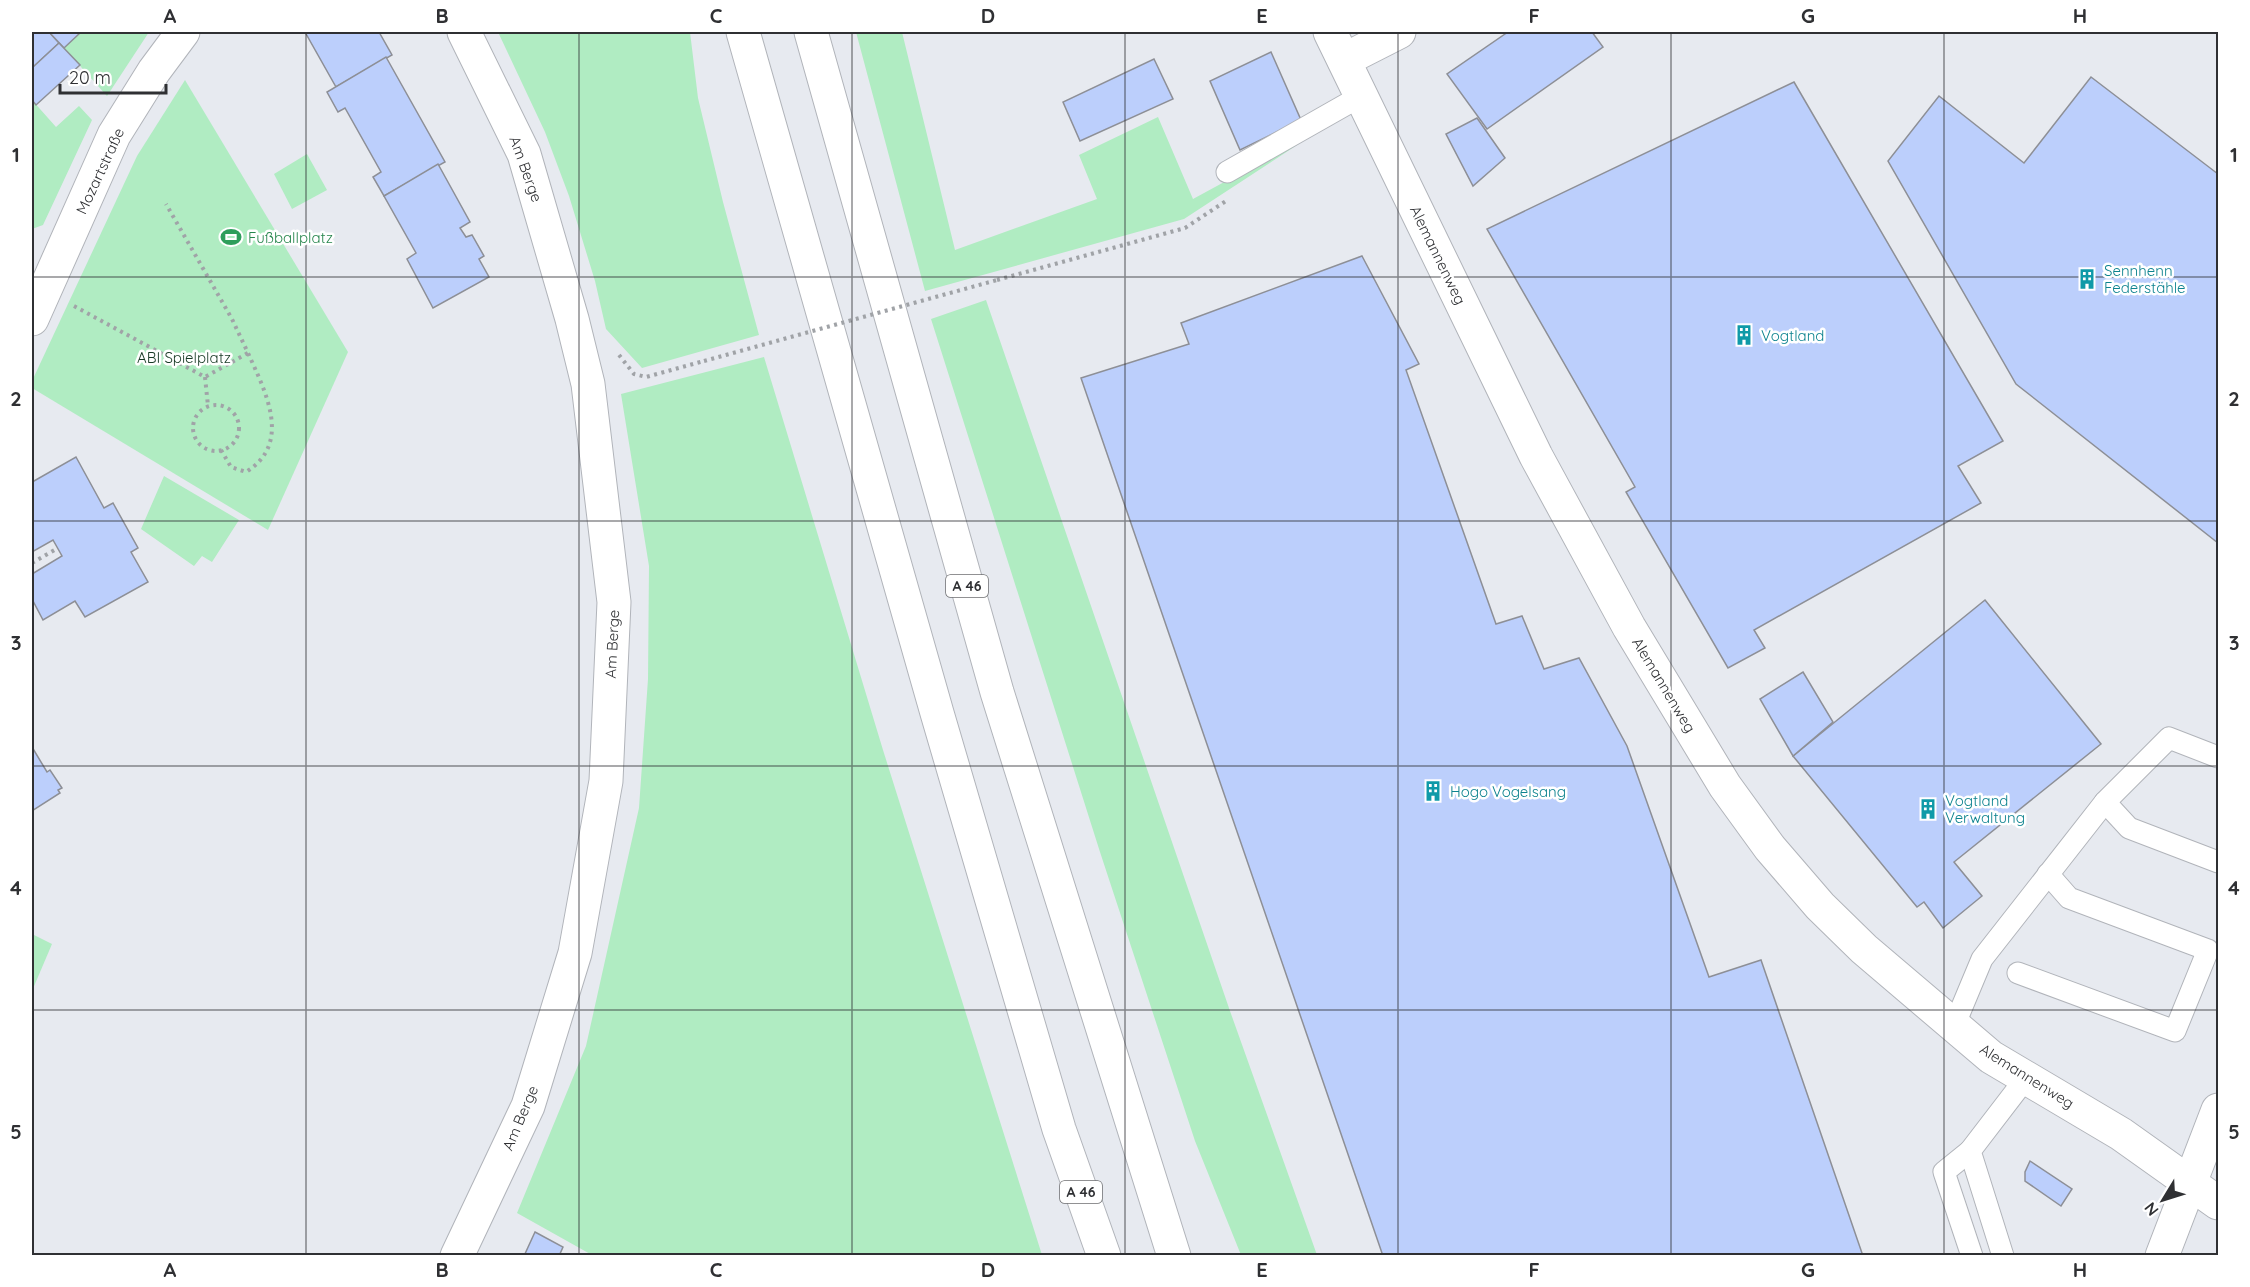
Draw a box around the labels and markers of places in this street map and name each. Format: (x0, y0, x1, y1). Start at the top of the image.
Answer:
sports icon: Fußballplatz (219, 225, 243, 249)
place label: Fußballplatz (248, 228, 333, 247)
place label: Sennhenn Federstähle (2104, 261, 2186, 297)
building icon: Sennhenn Federstähle (2075, 267, 2099, 291)
building icon: Vogtland (1732, 323, 1756, 347)
place label: Vogtland (1761, 326, 1824, 345)
building icon: Hogo Vogelsang (1421, 779, 1445, 803)
place label: Hogo Vogelsang (1450, 782, 1566, 801)
place label: Vogtland Verwaltung (1945, 791, 2025, 827)
building icon: Vogtland Verwaltung (1916, 797, 1940, 821)

